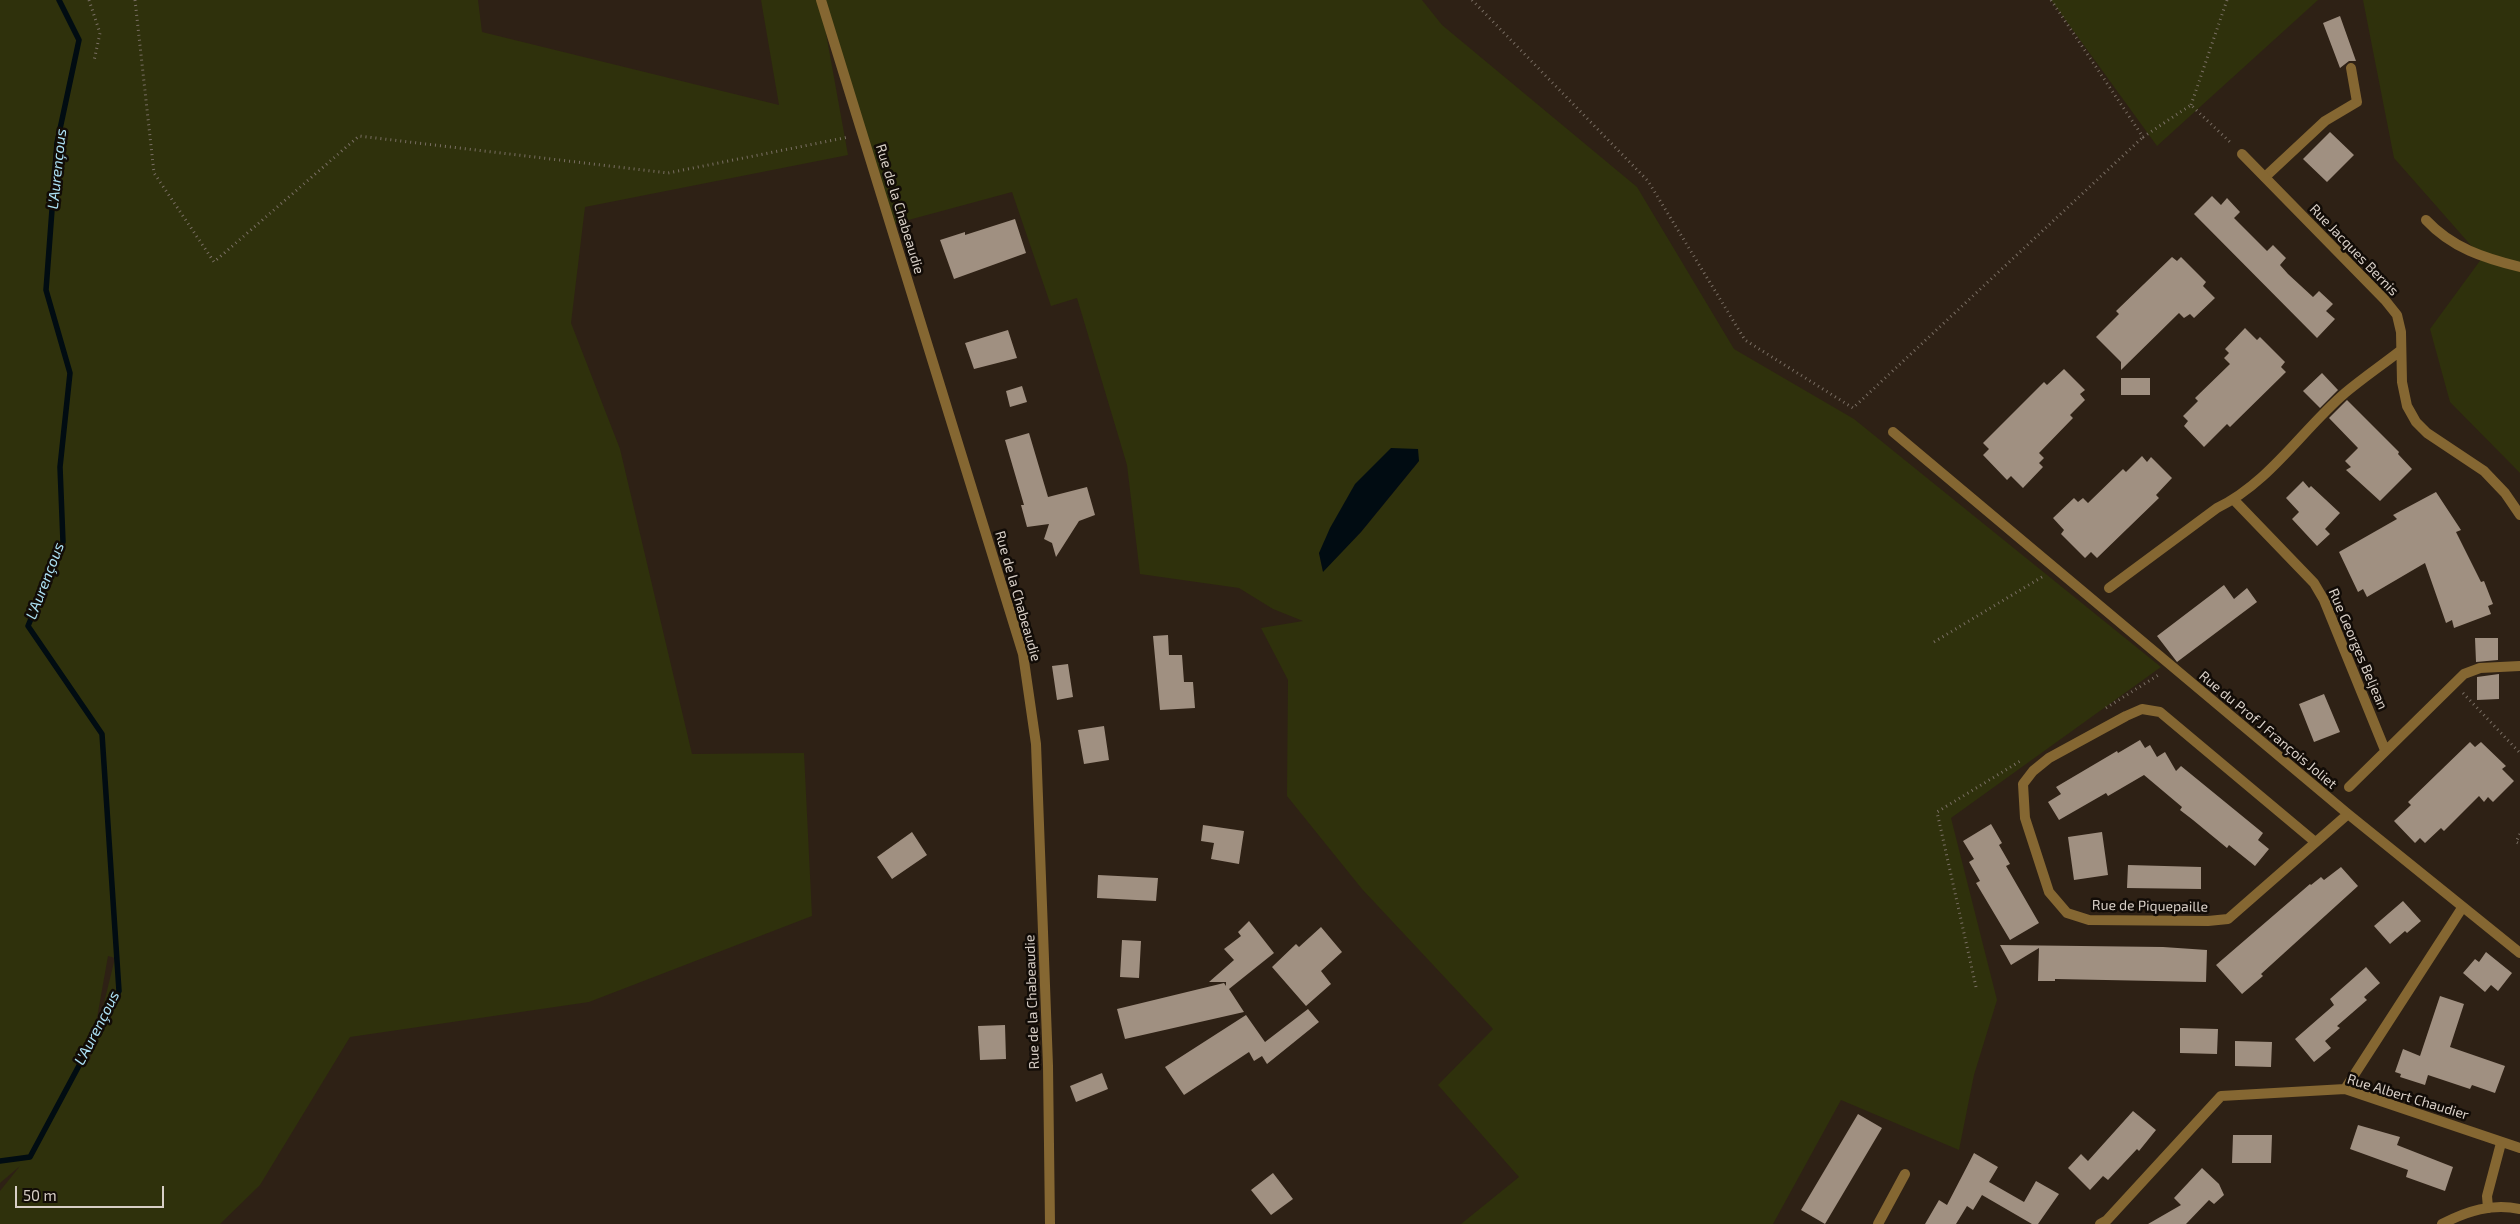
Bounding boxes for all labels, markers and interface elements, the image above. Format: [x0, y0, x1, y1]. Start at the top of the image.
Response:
water label: L'Aurençous [44, 128, 70, 210]
street label: Rue de la Chabeaudie [872, 142, 928, 276]
street label: Rue Jacques Bernis [2306, 201, 2402, 299]
street label: Rue de la Chabeaudie [991, 529, 1045, 663]
water label: L'Aurençous [22, 540, 68, 622]
street label: Rue Georges Beljean [2325, 586, 2391, 712]
street label: Rue du Prof J François Joliet [2196, 667, 2340, 793]
street label: Rue de Piquepaille [2092, 897, 2208, 915]
street label: Rue de la Chabeaudie [1021, 934, 1043, 1070]
water label: L'Aurençous [71, 988, 123, 1068]
street label: Rue Albert Chaudier [2345, 1071, 2471, 1123]
scale bar [18, 1176, 166, 1208]
text: 50 m [23, 1186, 57, 1204]

